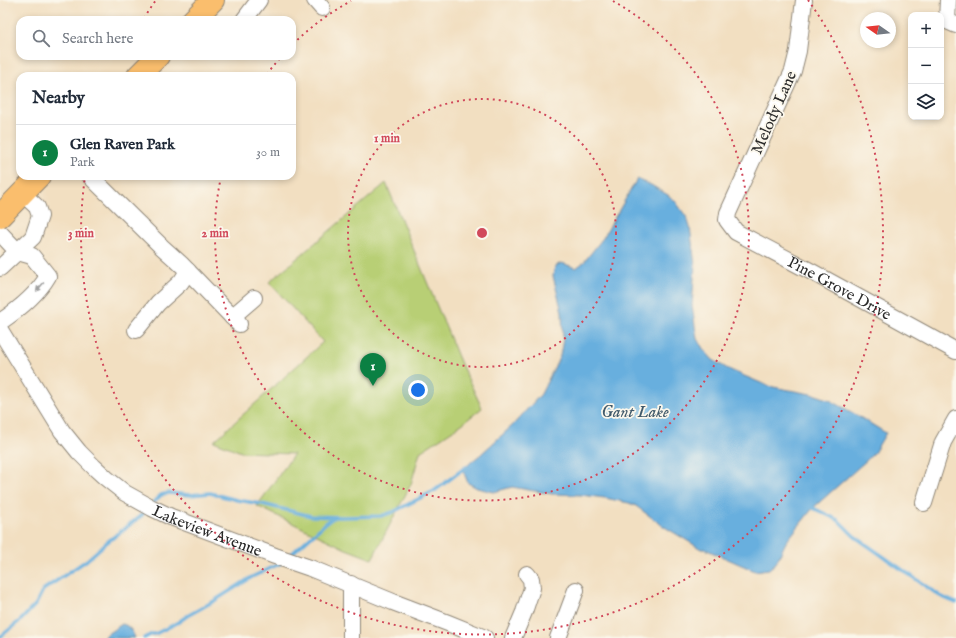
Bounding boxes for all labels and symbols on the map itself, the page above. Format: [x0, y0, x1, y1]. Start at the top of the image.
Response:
north arrow [860, 12, 896, 48]
street label: Melody Lane [748, 68, 802, 158]
text: 1 min [374, 131, 401, 146]
text: 3 min [68, 226, 95, 241]
text: 2 min [201, 226, 229, 241]
centre of rings [475, 226, 489, 240]
street label: Pine Grove Drive [784, 253, 894, 326]
one-way arrow [36, 282, 45, 292]
pin: 1 [360, 353, 386, 386]
your location [408, 380, 428, 400]
water label: Gant Lake [601, 402, 669, 423]
street label: Lakeview Avenue [149, 502, 264, 562]

